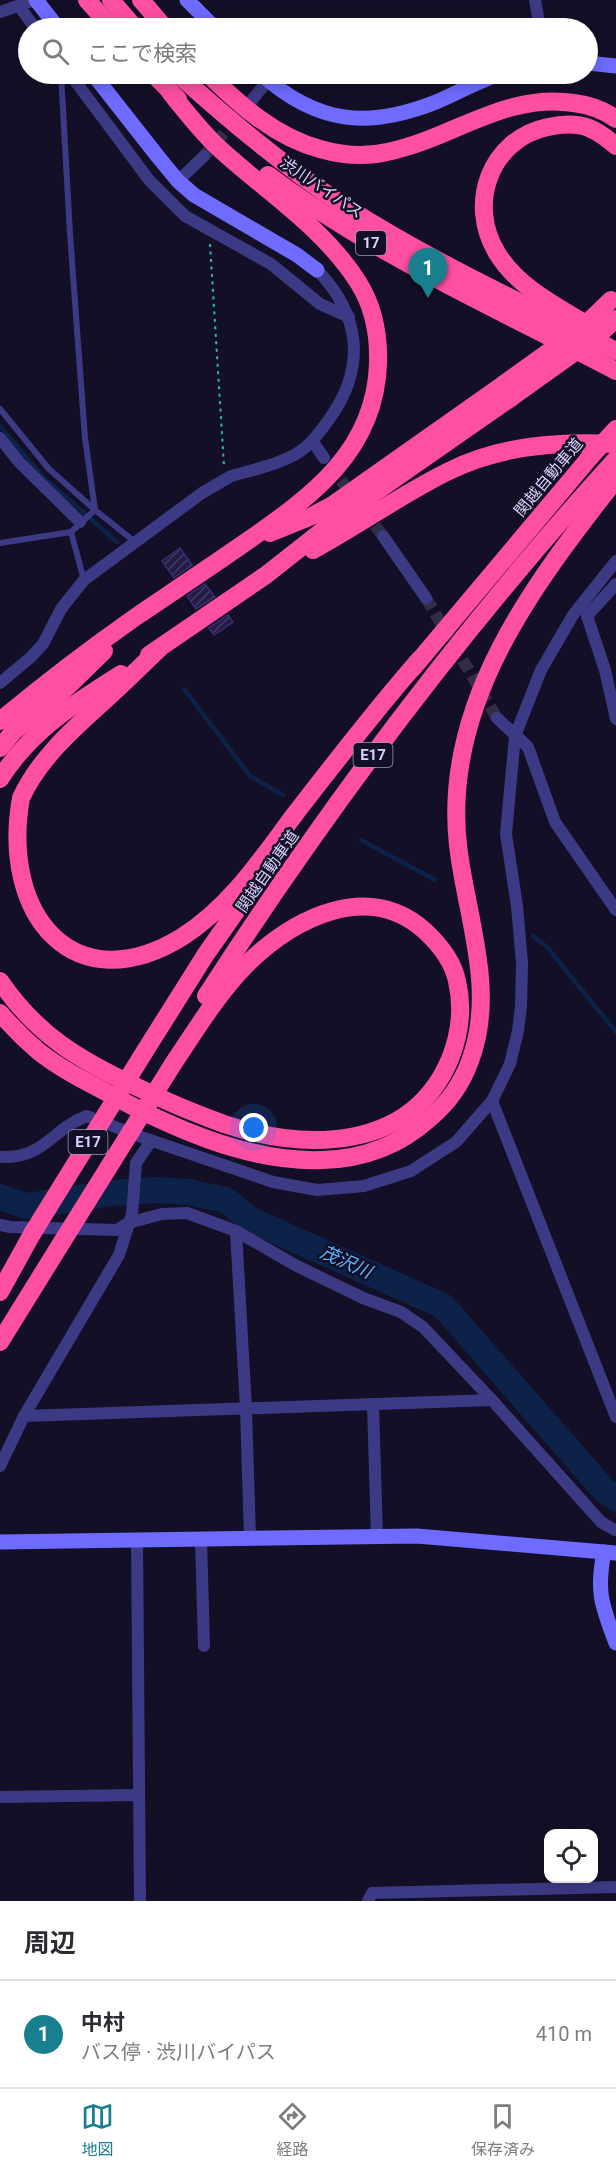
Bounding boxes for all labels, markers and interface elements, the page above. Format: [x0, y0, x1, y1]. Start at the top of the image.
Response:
search box [18, 18, 598, 84]
icon: search [39, 35, 72, 68]
text: ここで検索 [87, 41, 197, 66]
street label: 渋川バイパス [277, 153, 367, 222]
road number: 17 [356, 231, 386, 255]
pin: 1 [408, 248, 448, 298]
street label: 関越自動車道 [510, 434, 587, 520]
road number: E17 [354, 743, 392, 767]
street label: 関越自動車道 [232, 827, 303, 916]
your location [239, 1113, 268, 1142]
road number: E17 [68, 1130, 107, 1154]
water label: 茂沢川 [317, 1241, 377, 1283]
map controls [544, 1829, 598, 1883]
button: locate [544, 1829, 598, 1883]
text: 周辺 [24, 1928, 76, 1958]
text: 中村 [81, 2010, 125, 2035]
text: 1 [38, 2022, 49, 2046]
text: 410 m [536, 2022, 592, 2046]
text: バス停 · 渋川バイパス [81, 2040, 276, 2064]
tab: 地図 [81, 2100, 114, 2160]
tab: 経路 [276, 2100, 309, 2160]
tab: 保存済み [471, 2100, 535, 2160]

